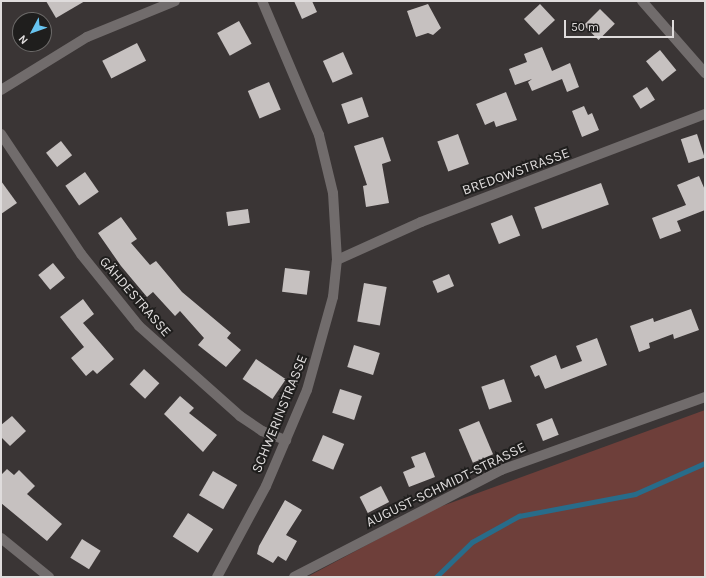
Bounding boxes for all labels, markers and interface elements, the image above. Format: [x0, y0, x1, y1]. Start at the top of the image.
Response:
north arrow [12, 12, 52, 52]
scale bar [566, 12, 676, 38]
text: 50 m [571, 20, 599, 34]
text: N [16, 32, 31, 47]
street label: BREDOWSTRASSE [460, 145, 572, 199]
street label: GÄHDESTRASSE [96, 254, 174, 340]
street label: SCHWERINSTRASSE [249, 353, 311, 475]
street label: AUGUST-SCHMIDT-STRASSE [363, 439, 529, 531]

